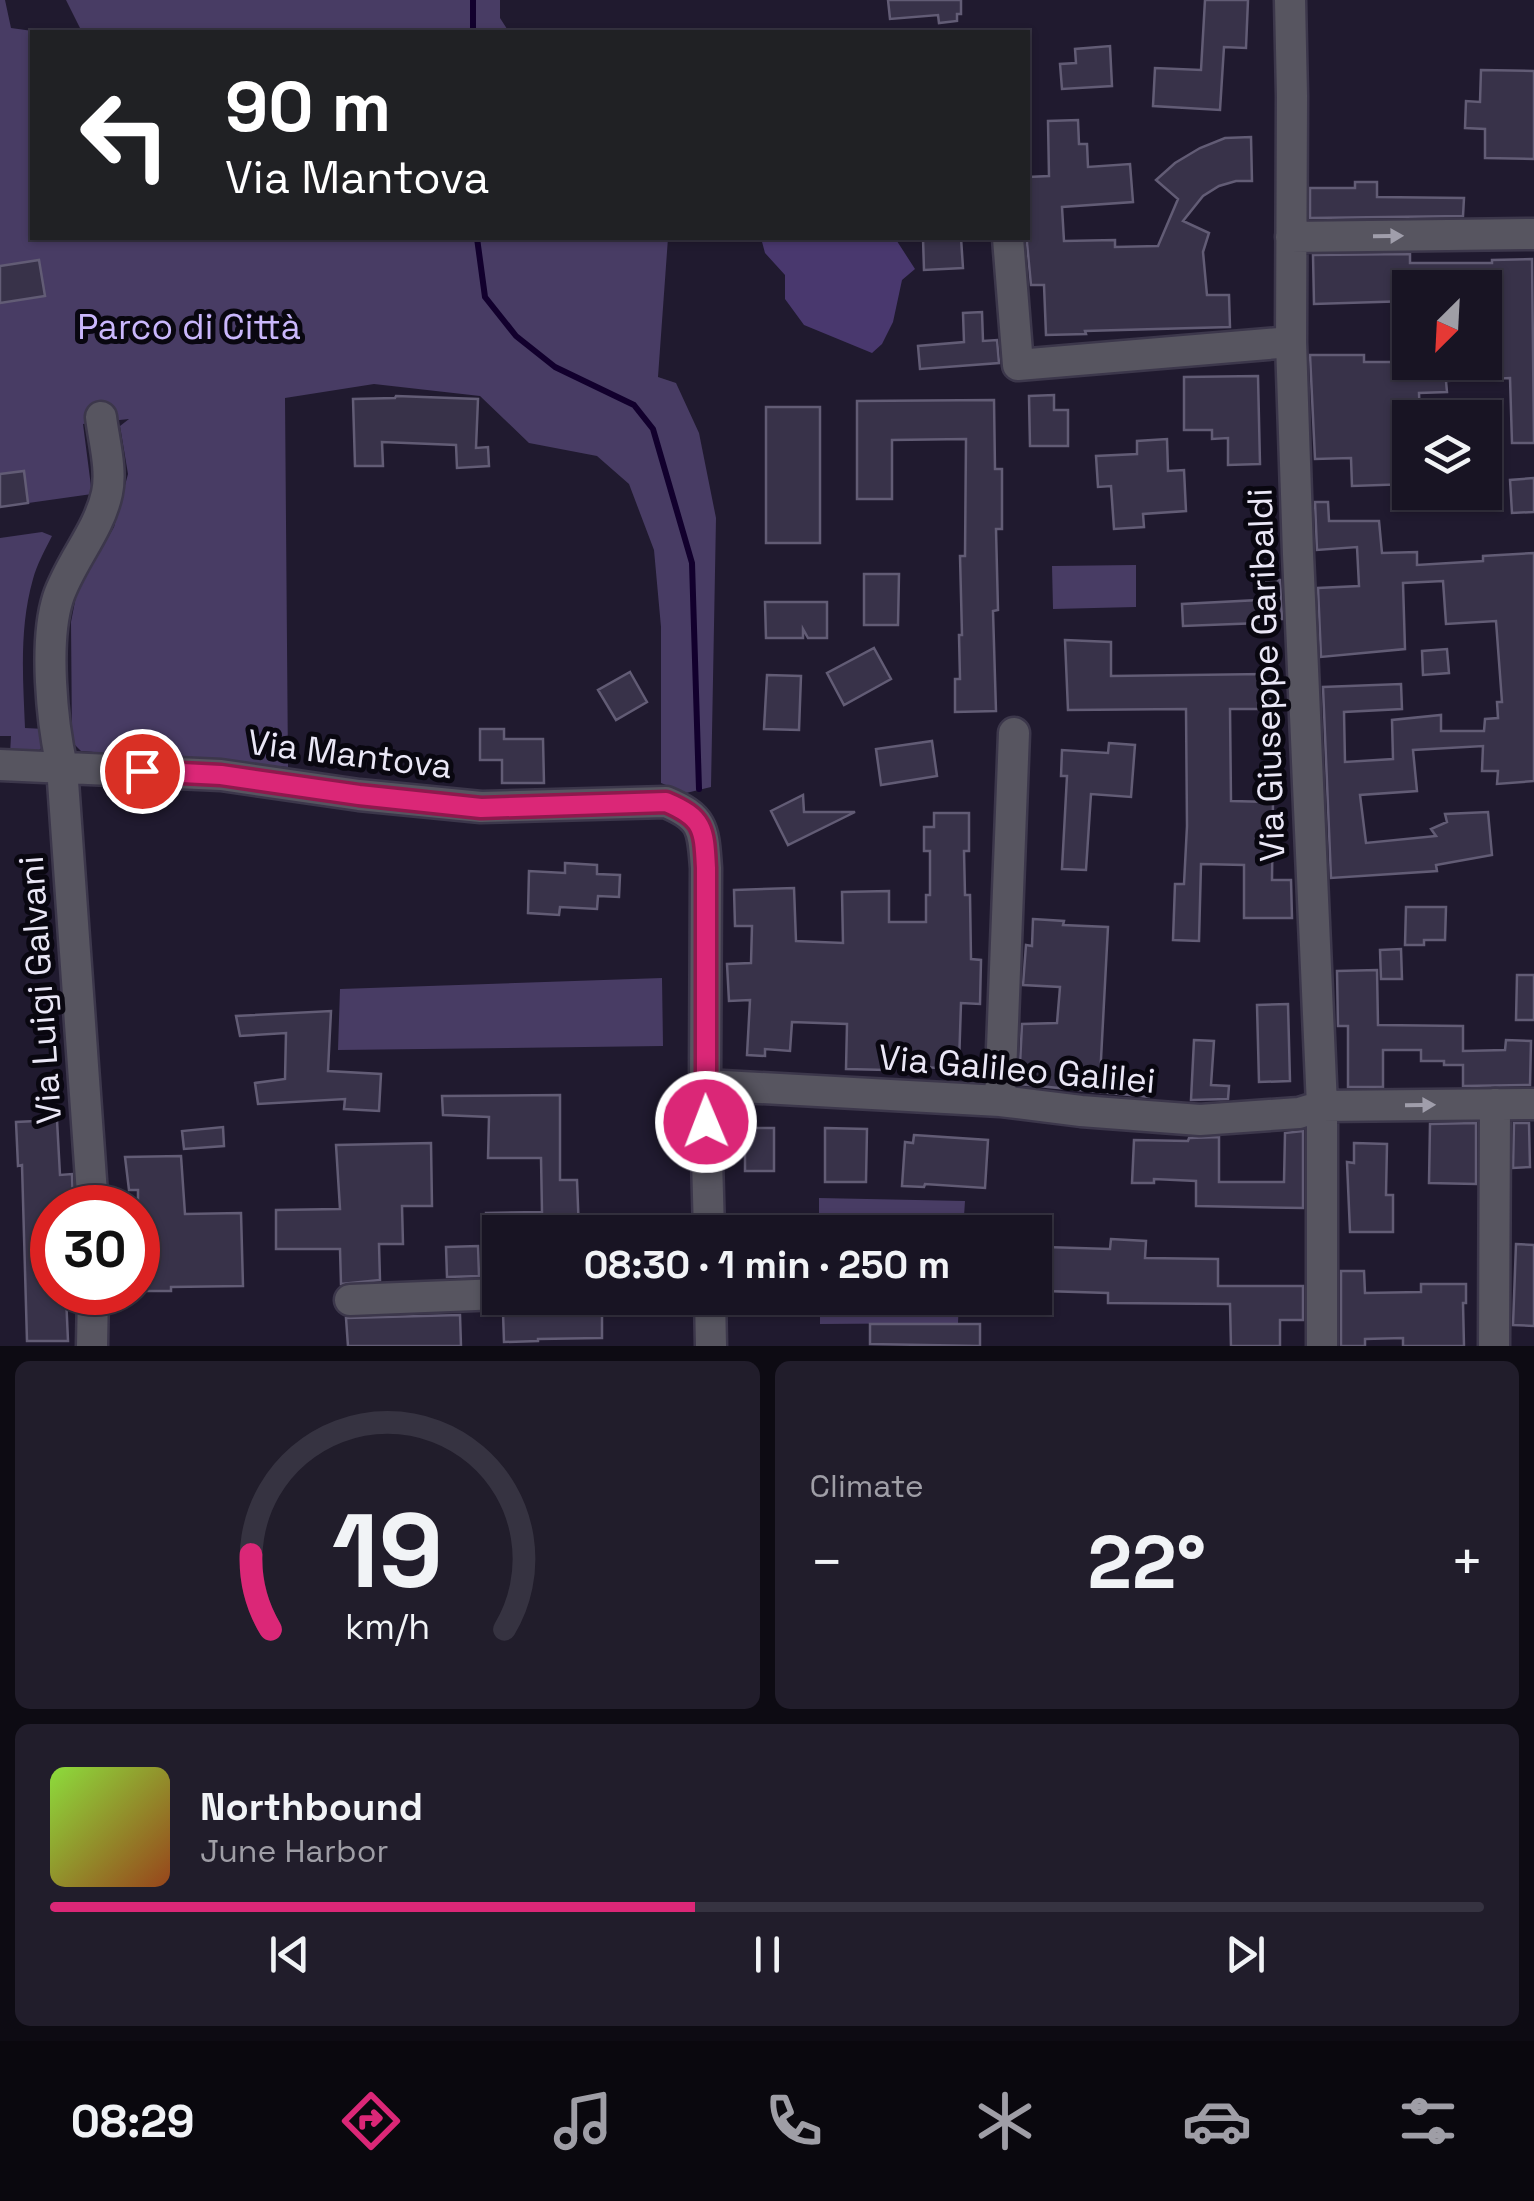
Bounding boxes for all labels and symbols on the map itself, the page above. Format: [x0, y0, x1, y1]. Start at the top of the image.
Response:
one-way arrow [1373, 227, 1405, 243]
north arrow [1392, 270, 1502, 380]
park label: Parco di Città [77, 305, 301, 349]
street label: Via Giuseppe Garibaldi [1237, 487, 1295, 863]
street label: Via Mantova [245, 720, 455, 788]
pin [100, 729, 185, 814]
street label: Via Luigi Galvani [9, 854, 71, 1126]
street label: Via Galileo Galilei [877, 1035, 1157, 1103]
position arrow [654, 1070, 758, 1174]
one-way arrow [1404, 1097, 1436, 1113]
speed limit sign: 30 [30, 1185, 160, 1315]

